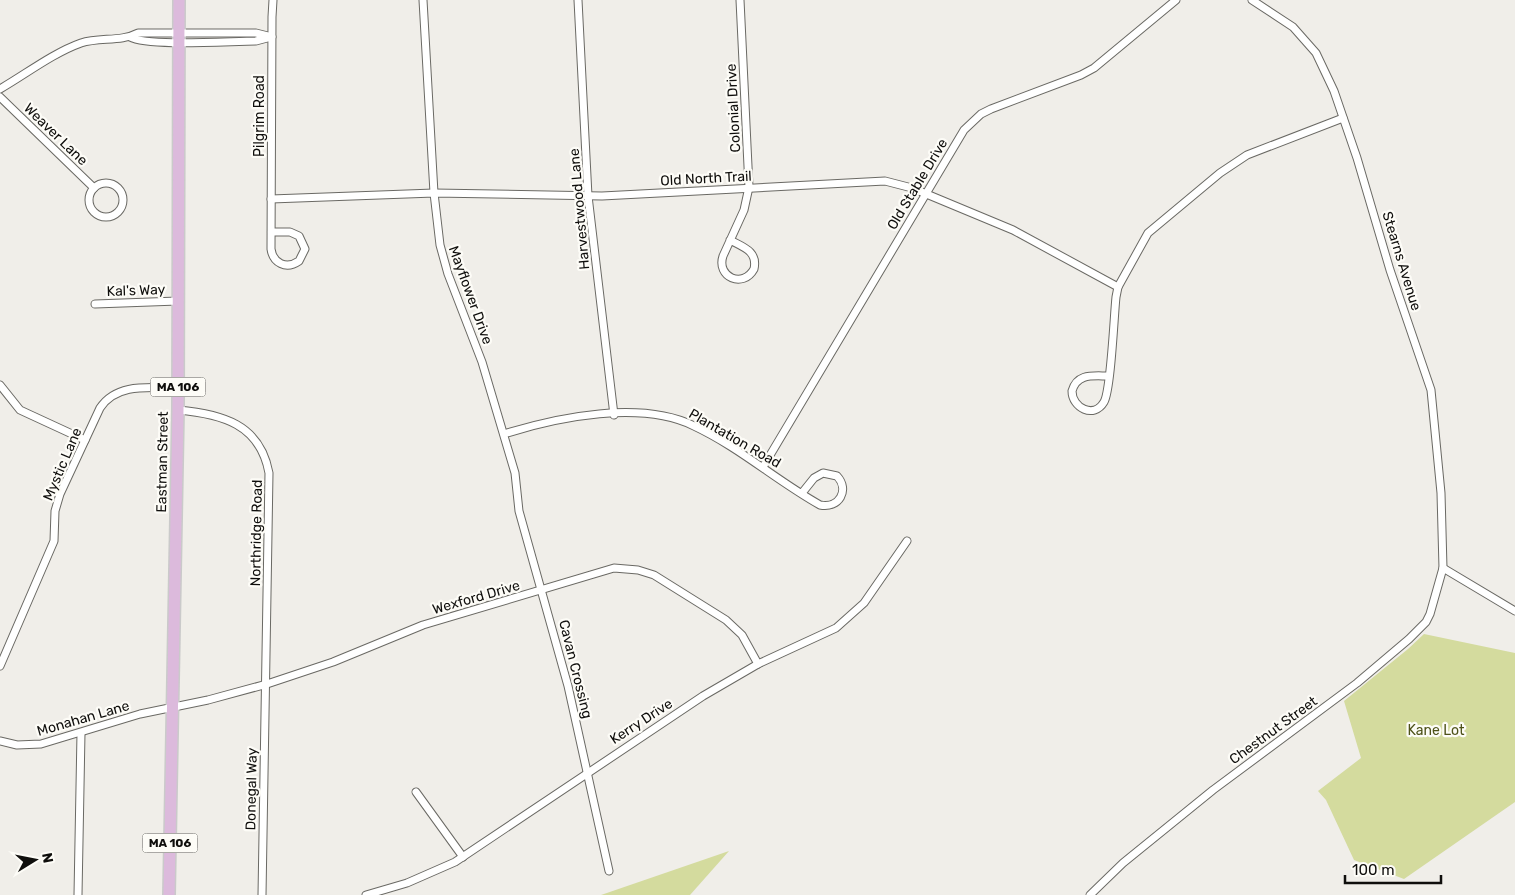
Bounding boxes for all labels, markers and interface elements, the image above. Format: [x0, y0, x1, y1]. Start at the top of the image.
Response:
street label: Colonial Drive [723, 63, 744, 153]
street label: Pilgrim Road [251, 75, 268, 157]
street label: Weaver Lane [20, 100, 91, 169]
street label: Old Stable Drive [884, 135, 951, 233]
street label: Harvestwood Lane [566, 147, 593, 270]
street label: Old North Trail [660, 168, 752, 189]
street label: Stearns Avenue [1378, 210, 1425, 313]
street label: Mayflower Drive [445, 244, 496, 347]
street label: Kal's Way [106, 281, 166, 300]
road number: MA 106 [150, 378, 206, 397]
street label: Plantation Road [686, 405, 784, 472]
street label: Eastman Street [153, 411, 172, 513]
street label: Mystic Lane [39, 425, 86, 503]
street label: Northridge Road [247, 479, 266, 587]
street label: Wexford Drive [431, 577, 522, 618]
street label: Cavan Crossing [555, 618, 596, 720]
street label: Chestnut Street [1226, 692, 1321, 768]
street label: Kerry Drive [607, 695, 676, 748]
street label: Monahan Lane [35, 697, 132, 740]
park label: Kane Lot [1408, 722, 1465, 739]
street label: Donegal Way [242, 747, 261, 831]
road number: MA 106 [142, 834, 198, 852]
north arrow [10, 835, 60, 885]
text: N [38, 851, 57, 864]
scale bar [1345, 852, 1441, 884]
text: 100 m [1352, 861, 1394, 879]

